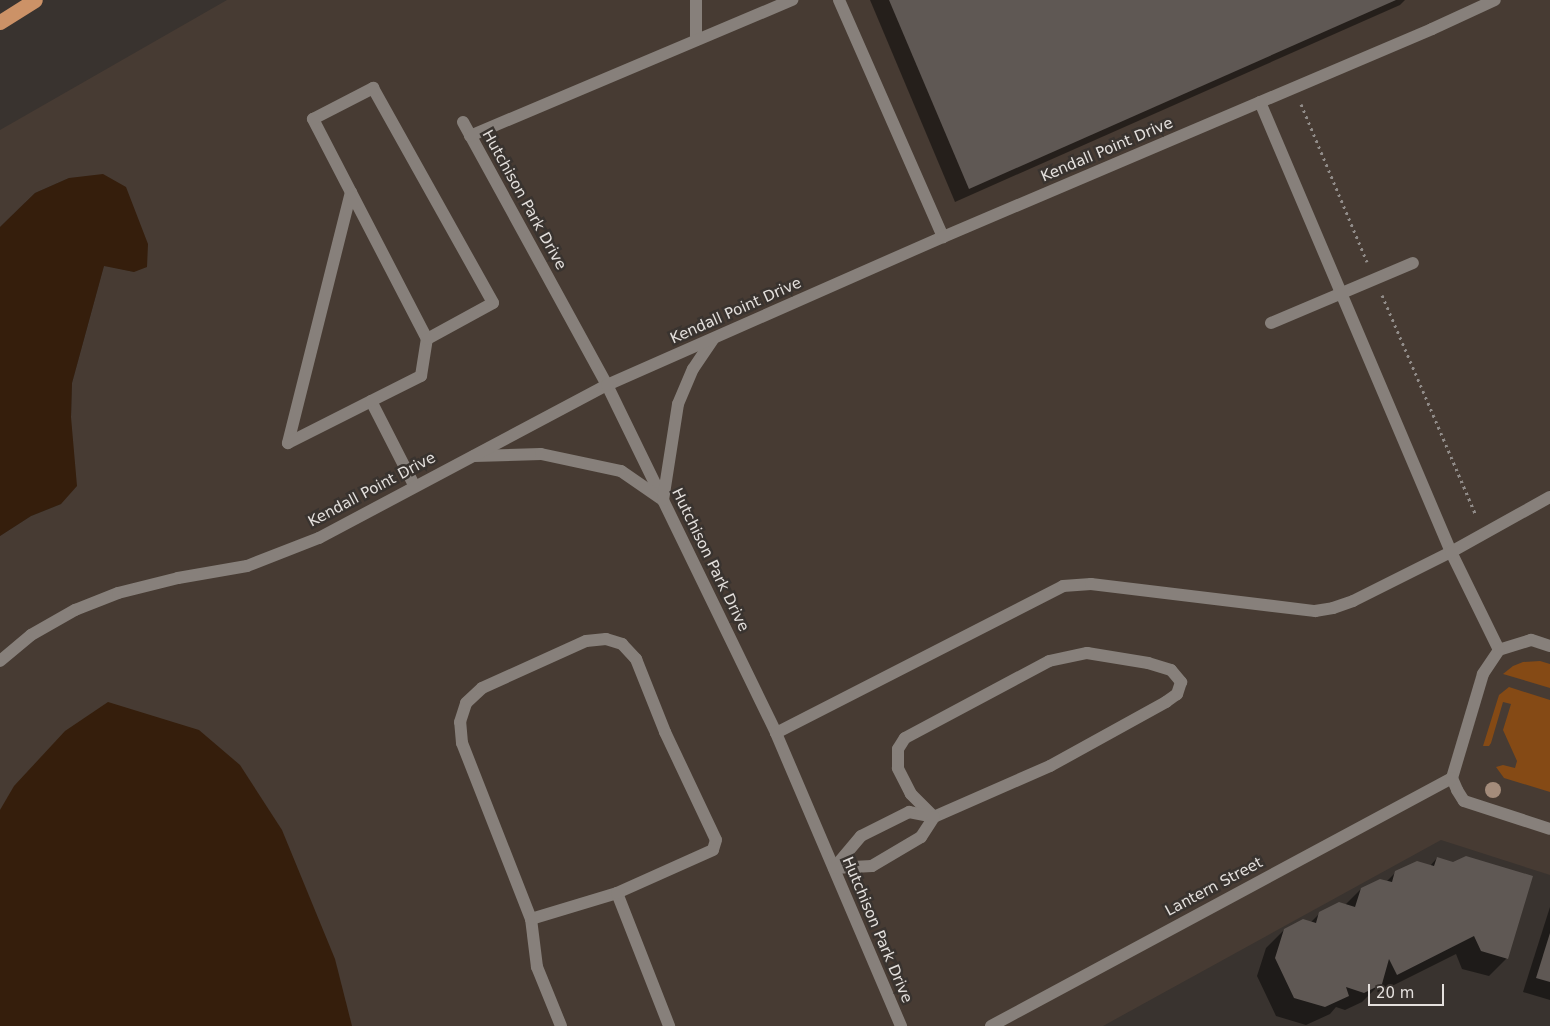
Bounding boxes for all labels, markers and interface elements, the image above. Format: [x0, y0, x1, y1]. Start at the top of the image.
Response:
street label: Kendall Point Drive [1038, 114, 1176, 186]
street label: Hutchison Park Drive [478, 127, 570, 273]
street label: Kendall Point Drive [668, 274, 804, 348]
street label: Kendall Point Drive [305, 449, 439, 531]
street label: Hutchison Park Drive [667, 485, 753, 635]
street label: Hutchison Park Drive [838, 854, 916, 1006]
street label: Lantern Street [1162, 854, 1266, 920]
scale bar [1370, 974, 1446, 1006]
text: 20 m [1376, 984, 1414, 1002]

